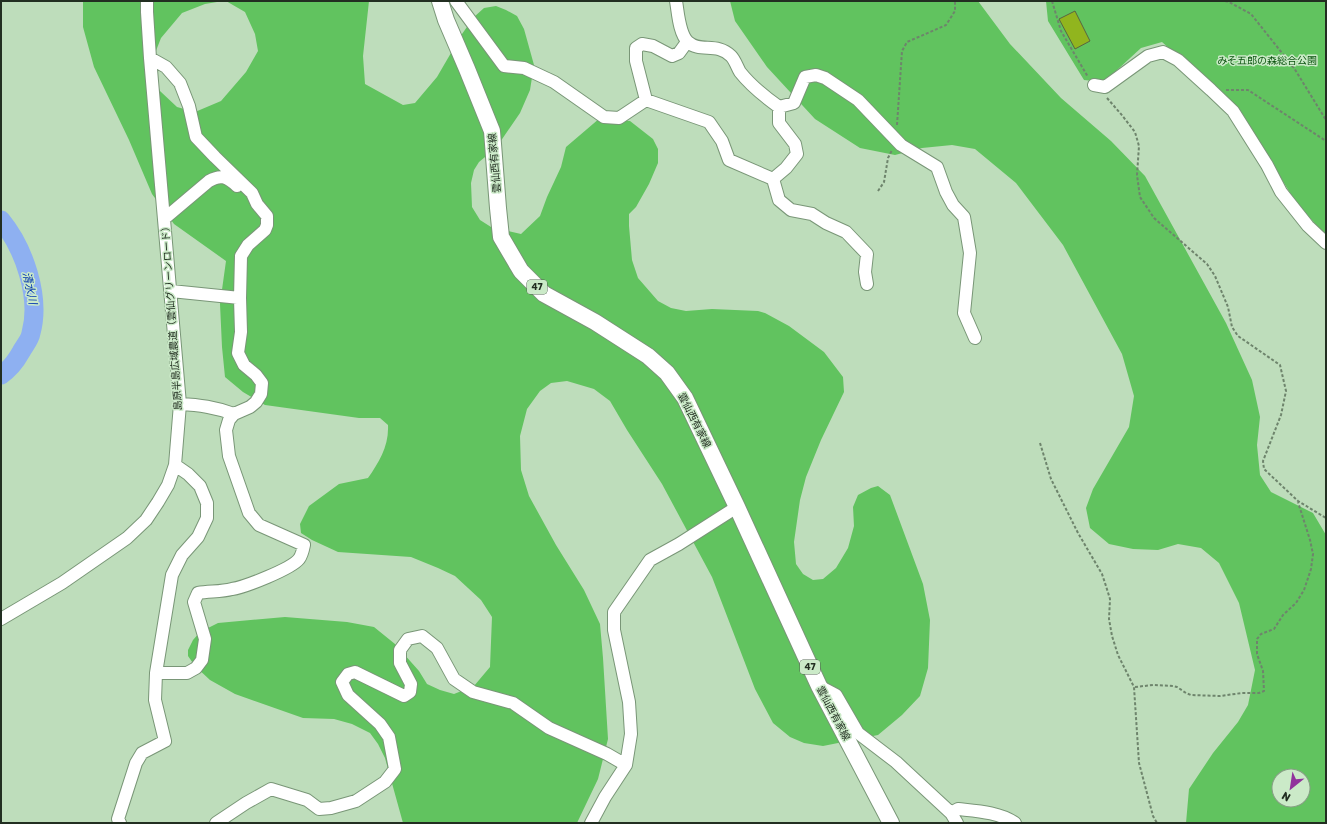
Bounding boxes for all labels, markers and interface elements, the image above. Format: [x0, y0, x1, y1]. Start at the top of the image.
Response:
park label: みそ五郎の森総合公園 [1217, 55, 1317, 67]
street label: 雲仙西有家線 [486, 133, 504, 193]
street label: 島原半島広域農道（雲仙グリーンロード） [159, 221, 185, 411]
water label: 清水川 [20, 271, 40, 307]
road number: 47 [527, 280, 547, 294]
street label: 雲仙西有家線 [675, 391, 713, 450]
road number: 47 [800, 660, 820, 674]
street label: 雲仙西有家線 [814, 684, 852, 743]
north arrow [1271, 768, 1311, 808]
text: N [1280, 789, 1293, 804]

